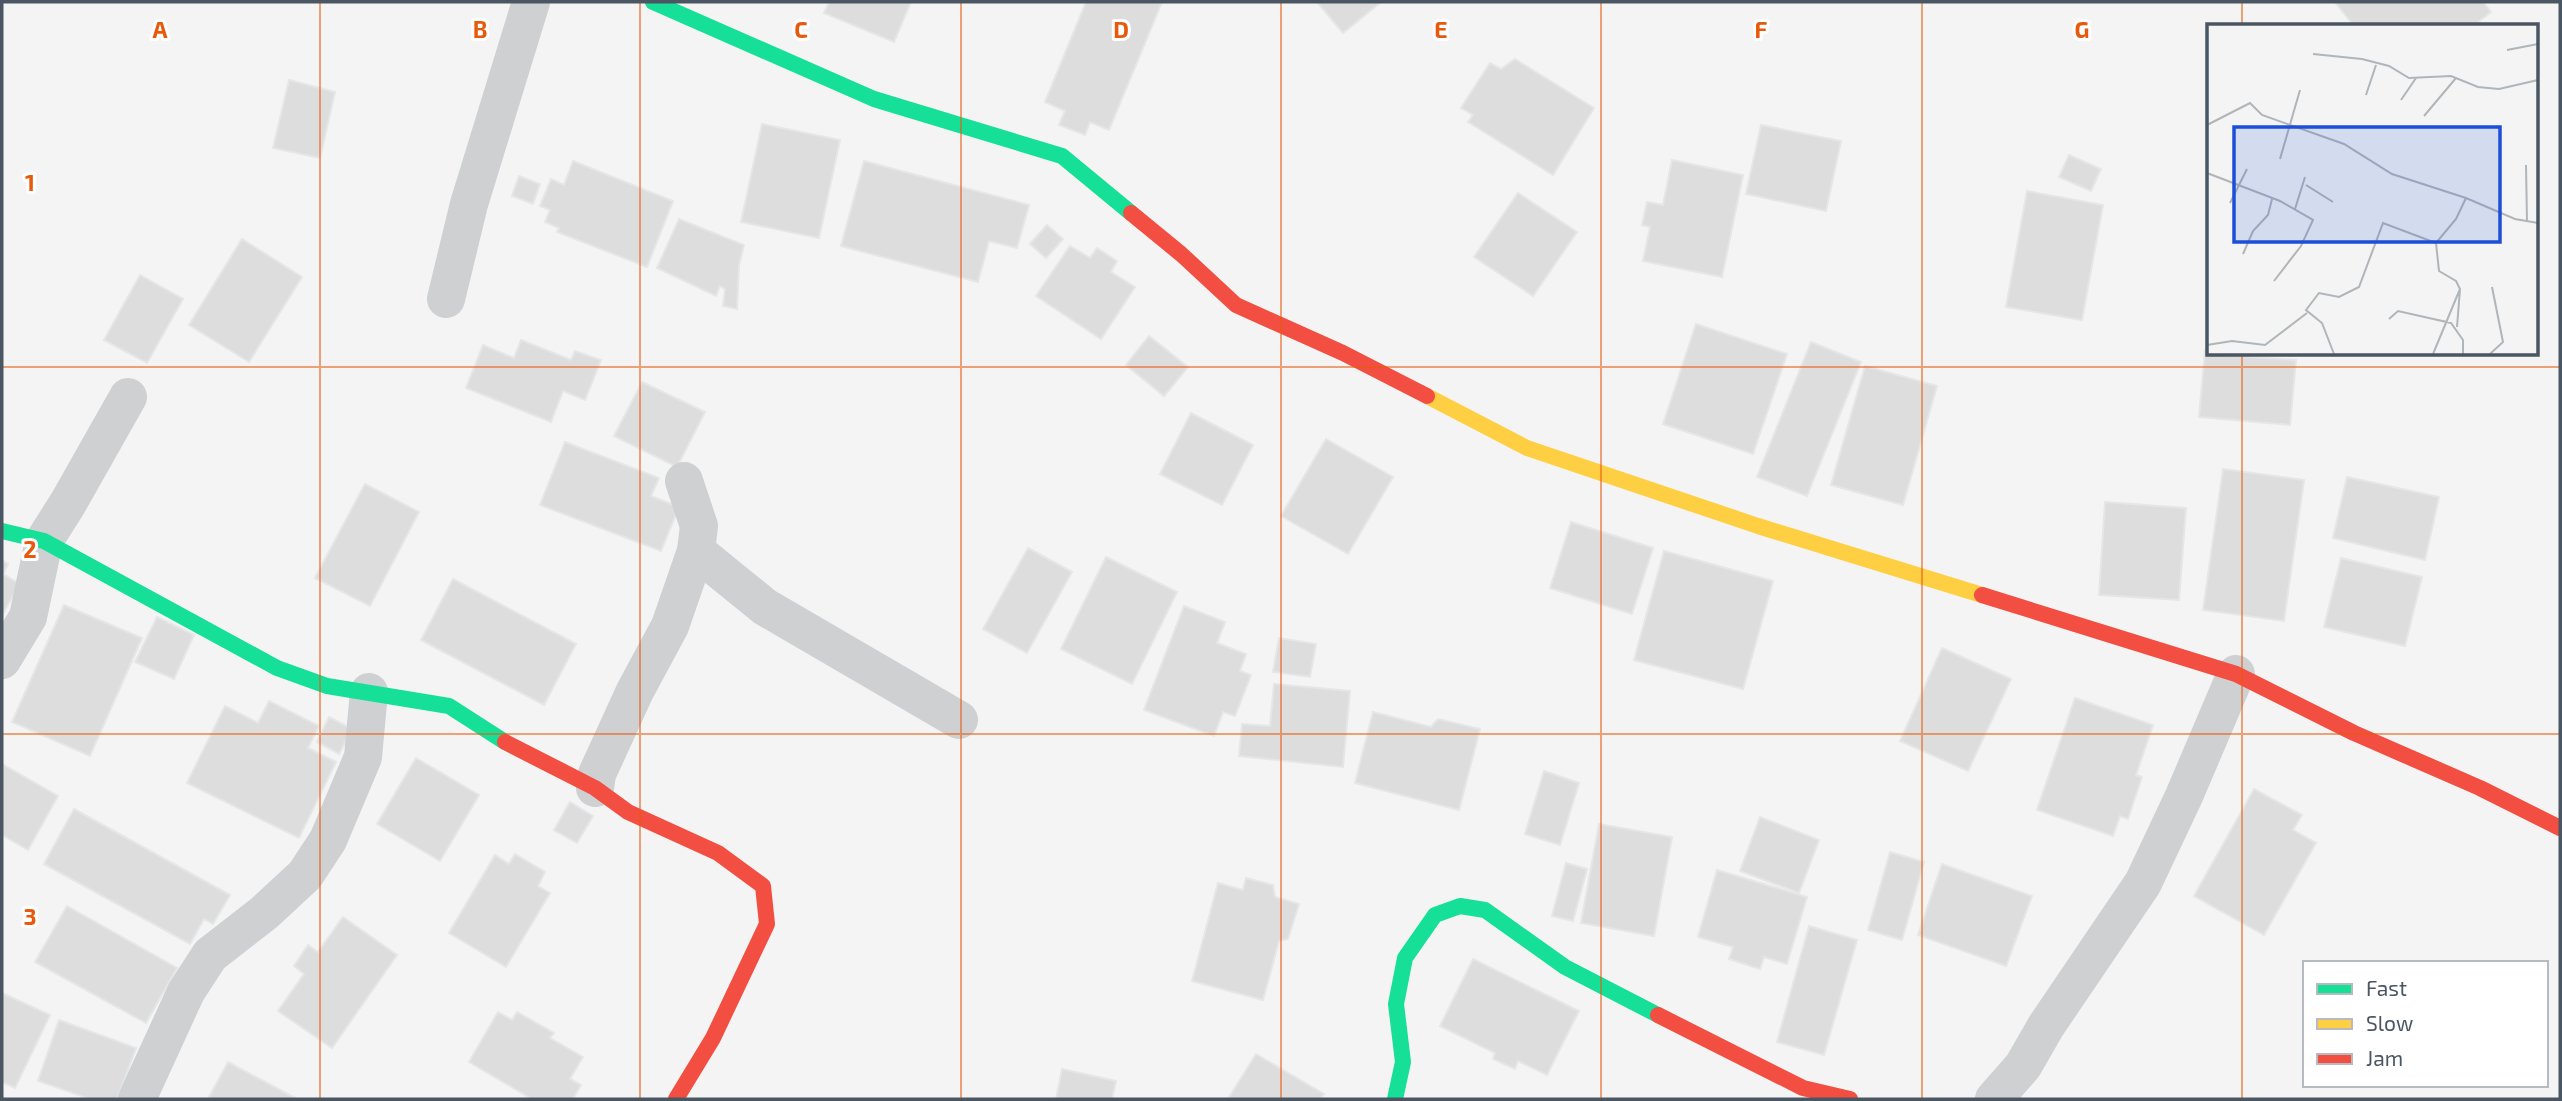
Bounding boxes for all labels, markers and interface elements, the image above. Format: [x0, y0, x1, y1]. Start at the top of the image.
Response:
text: A [152, 15, 168, 43]
text: B [473, 15, 487, 43]
text: C [794, 15, 808, 43]
text: D [1113, 15, 1129, 43]
text: E [1434, 15, 1448, 43]
text: F [1755, 15, 1768, 43]
text: G [2075, 15, 2089, 43]
inset map [2207, 24, 2538, 355]
text: 1 [25, 168, 35, 196]
text: 2 [23, 535, 37, 563]
text: 3 [23, 902, 37, 930]
legend [2303, 961, 2548, 1087]
text: Fast [2366, 975, 2407, 1000]
text: Slow [2366, 1010, 2413, 1035]
text: Jam [2366, 1045, 2403, 1070]

